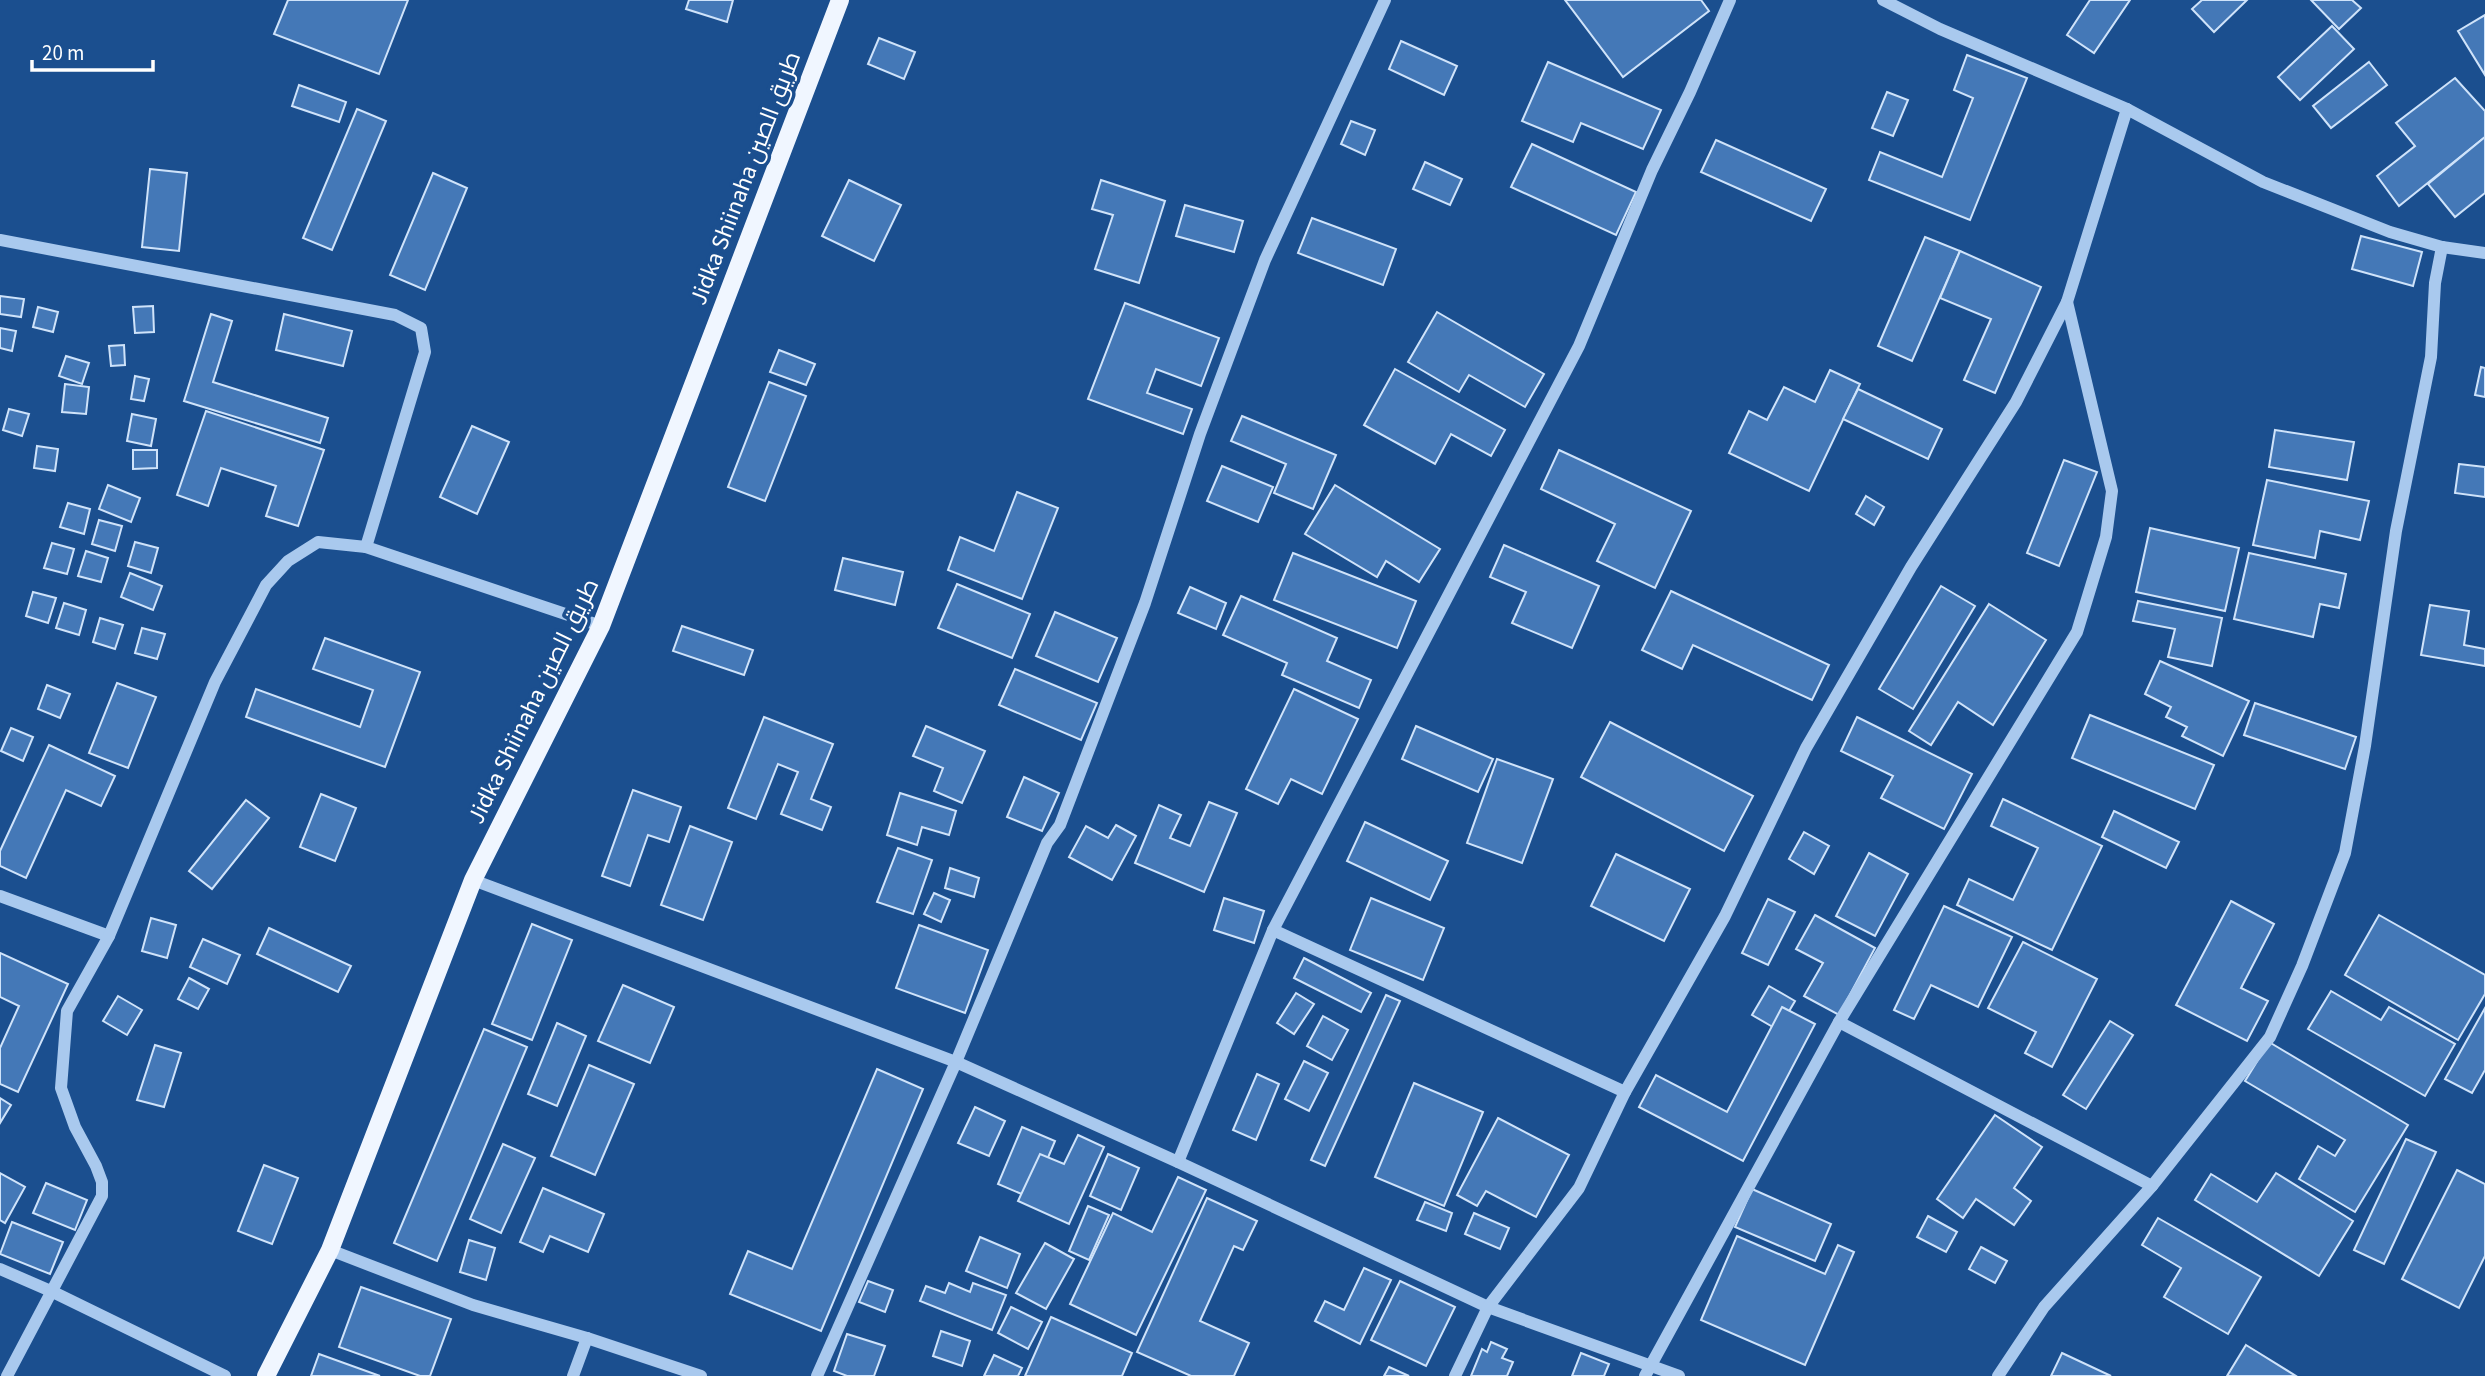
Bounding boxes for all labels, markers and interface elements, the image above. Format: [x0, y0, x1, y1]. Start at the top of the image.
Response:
scale bar [32, 28, 152, 72]
text: 20 m [42, 38, 84, 68]
street label: Jidka Shiinaha طريق الصين [681, 46, 810, 310]
street label: Jidka Shiinaha طريق الصين [459, 573, 608, 830]

